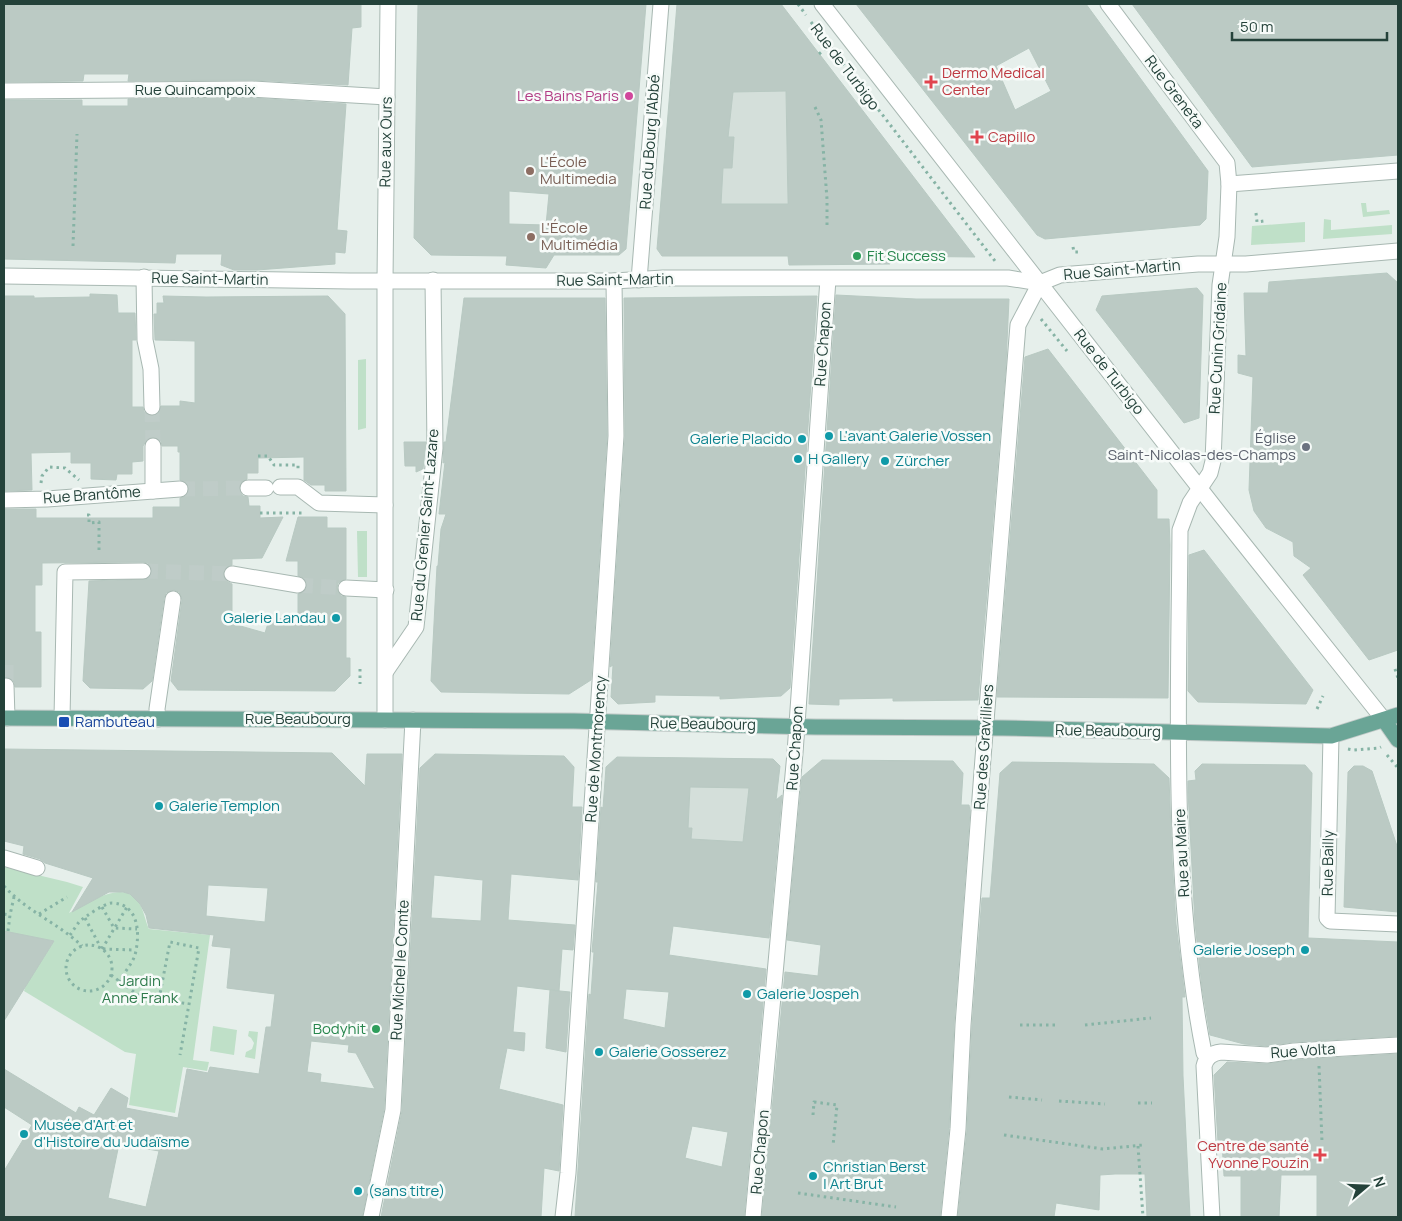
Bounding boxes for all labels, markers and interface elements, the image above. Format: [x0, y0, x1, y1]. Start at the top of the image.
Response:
scale bar [1232, 10, 1387, 42]
text: 50 m [1240, 16, 1274, 37]
street label: Rue de Turbigo [806, 19, 885, 114]
street label: Rue Greneta [1140, 51, 1209, 133]
place label: Dermo Medical Center [942, 62, 1045, 100]
street label: Rue du Bourg l'Abbé [634, 73, 665, 210]
marker: Dermo Medical Center [924, 75, 938, 89]
street label: Rue Quincampoix [135, 79, 255, 100]
place label: Les Bains Paris [517, 85, 619, 106]
marker: Les Bains Paris [623, 90, 635, 102]
street label: Rue aux Ours [374, 96, 397, 188]
place label: Capillo [988, 126, 1035, 147]
marker: Capillo [970, 130, 984, 144]
place label: L'École Multimedia [540, 151, 617, 189]
marker: L'École Multimedia [524, 165, 536, 177]
place label: L'École Multimédia [541, 217, 618, 255]
marker: L'École Multimédia [525, 231, 537, 243]
place label: Fit Success [867, 245, 946, 266]
marker: Fit Success [851, 250, 863, 262]
street label: Rue Saint-Martin [1063, 254, 1181, 285]
street label: Rue Saint-Martin [151, 267, 269, 290]
street label: Rue Saint-Martin [556, 268, 674, 291]
street label: Rue Cunin Gridaine [1204, 281, 1231, 414]
street label: Rue Chapon [809, 301, 836, 387]
street label: Rue de Turbigo [1069, 324, 1150, 419]
place label: L'avant Galerie Vossen [839, 425, 991, 446]
place label: Église Saint-Nicolas-des-Champs [1108, 427, 1296, 465]
street label: Rue du Grenier Saint-Lazare [406, 428, 443, 622]
place label: Galerie Placido [690, 428, 792, 449]
marker: L'avant Galerie Vossen [823, 430, 835, 442]
marker: Galerie Placido [796, 433, 808, 445]
marker: Église Saint-Nicolas-des-Champs [1300, 441, 1312, 453]
place label: H Gallery [808, 448, 869, 469]
place label: Zürcher [895, 450, 950, 471]
marker: H Gallery [792, 453, 804, 465]
marker: Zürcher [879, 455, 891, 467]
street label: Rue Brantôme [43, 481, 142, 508]
place label: Galerie Landau [223, 607, 326, 628]
marker: Galerie Landau [330, 612, 342, 624]
street label: Rue de Montmorency [580, 675, 611, 823]
street label: Rue des Gravilliers [969, 683, 998, 810]
street label: Rue Chapon [781, 705, 808, 791]
street label: Rue Beaubourg [245, 708, 351, 729]
place label: Rambuteau [75, 711, 155, 732]
street label: Rue Beaubourg [650, 712, 756, 735]
marker: Rambuteau [57, 715, 71, 729]
street label: Rue Beaubourg [1055, 719, 1161, 742]
place label: Galerie Templon [169, 795, 280, 816]
marker: Galerie Templon [153, 800, 165, 812]
street label: Rue au Maire [1169, 808, 1194, 898]
street label: Rue Bailly [1316, 830, 1339, 896]
street label: Rue Michel le Comte [385, 899, 414, 1041]
place label: Galerie Joseph [1193, 939, 1295, 960]
marker: Galerie Joseph [1299, 944, 1311, 956]
park label: Jardin Anne Frank [102, 970, 179, 1008]
place label: Galerie Jospeh [757, 983, 859, 1004]
marker: Galerie Jospeh [741, 988, 753, 1000]
place label: Bodyhit [313, 1018, 366, 1039]
marker: Bodyhit [370, 1023, 382, 1035]
street label: Rue Volta [1270, 1038, 1336, 1063]
place label: Galerie Gosserez [609, 1041, 727, 1062]
marker: Galerie Gosserez [593, 1046, 605, 1058]
street label: Rue Chapon [745, 1109, 774, 1195]
place label: Musée d'Art et d'Histoire du Judaïsme [34, 1114, 190, 1152]
marker: Musée d'Art et d'Histoire du Judaïsme [18, 1128, 30, 1140]
place label: Centre de santé Yvonne Pouzin [1197, 1135, 1309, 1173]
marker: Centre de santé Yvonne Pouzin [1313, 1148, 1327, 1162]
place label: Christian Berst | Art Brut [823, 1156, 926, 1194]
north arrow [1342, 1161, 1392, 1211]
marker: Christian Berst | Art Brut [807, 1170, 819, 1182]
text: N [1369, 1174, 1390, 1189]
place label: (sans titre) [368, 1180, 445, 1201]
marker: (sans titre) [352, 1185, 364, 1197]

